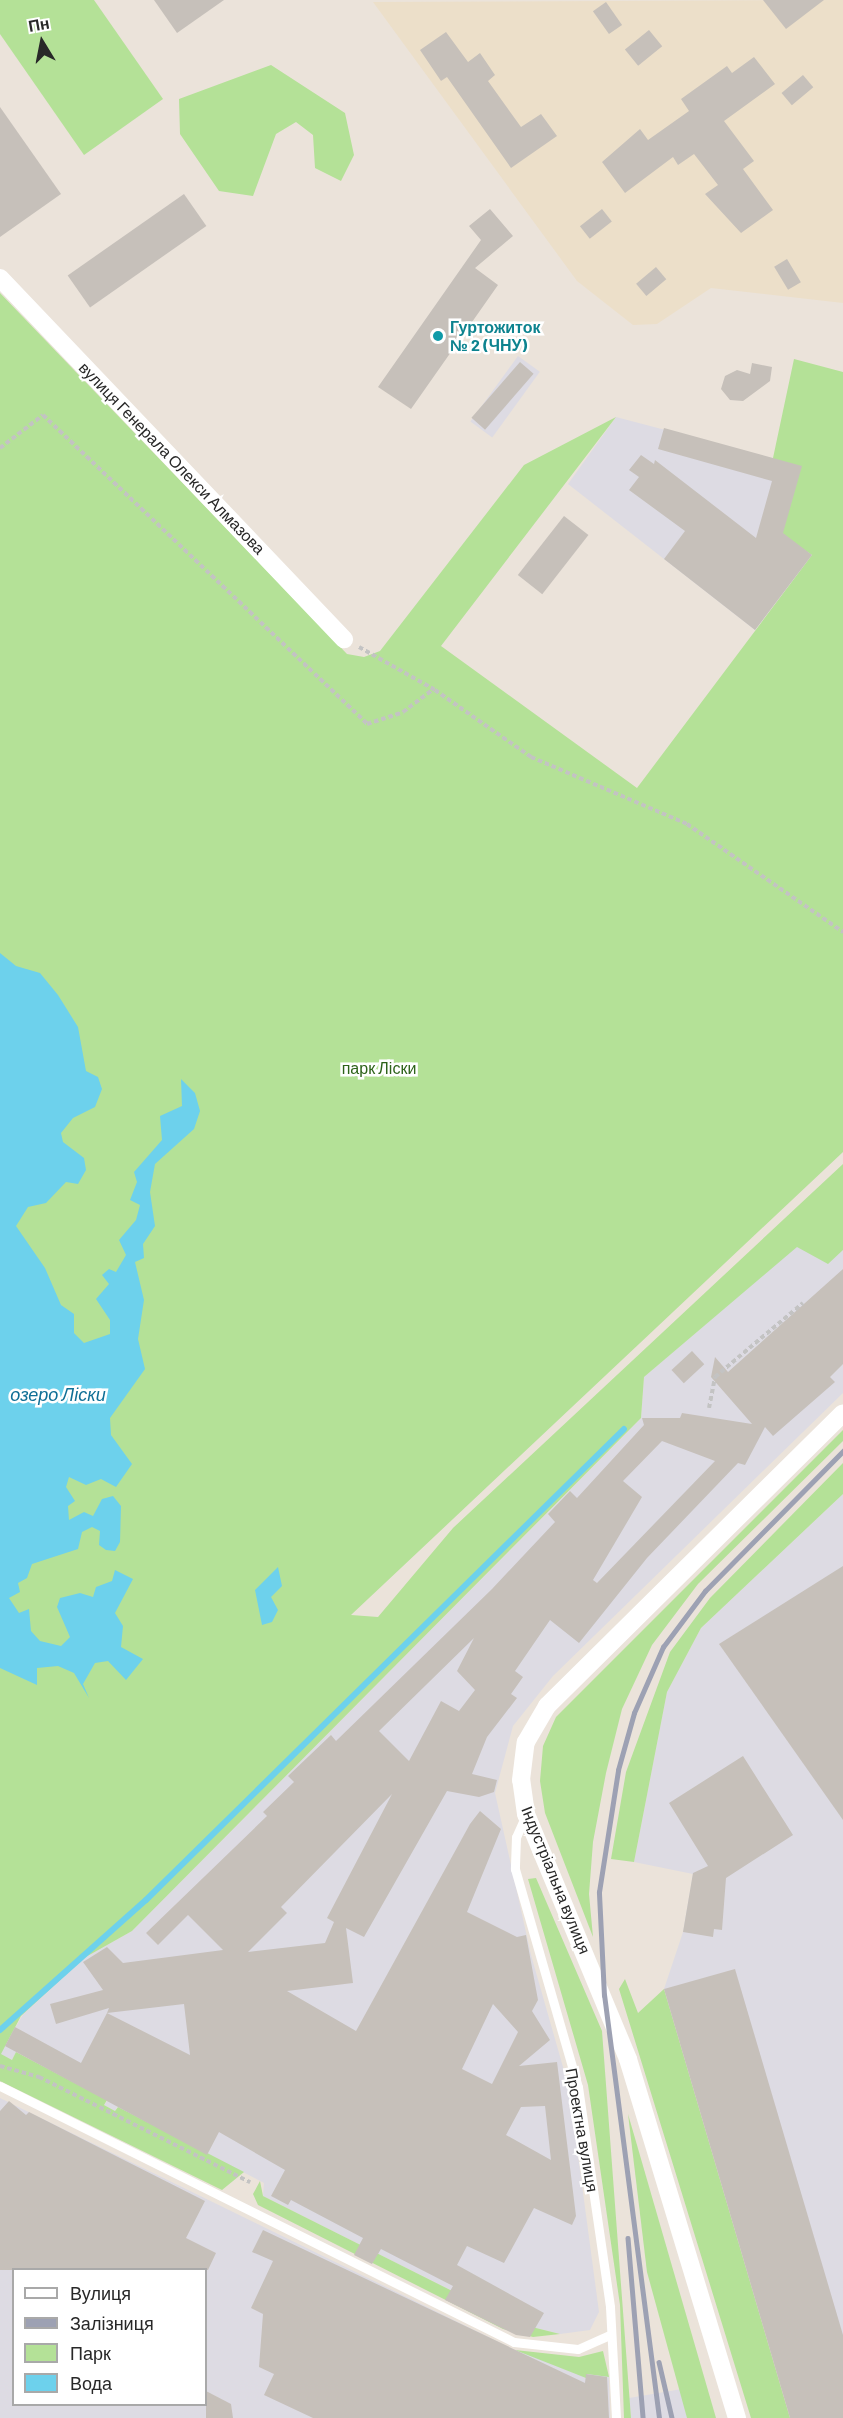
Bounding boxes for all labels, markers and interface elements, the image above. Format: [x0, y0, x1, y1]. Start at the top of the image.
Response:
north arrow [12, 12, 72, 72]
text: Пн [27, 13, 51, 35]
place label: Гуртожиток № 2 (ЧНУ) [450, 317, 540, 355]
marker: Гуртожиток № 2 (ЧНУ) [431, 329, 445, 343]
street label: вулиця Генерала Олекси Алмазова [75, 358, 269, 558]
park label: парк Ліски [342, 1058, 416, 1078]
water label: озеро Ліски [10, 1383, 106, 1405]
street label: Індустріальна вулиця [518, 1803, 594, 1957]
street label: Проектна вулиця [562, 2067, 602, 2193]
legend [12, 2268, 207, 2406]
text: Вулиця [70, 2282, 131, 2304]
text: Залізниця [70, 2312, 154, 2334]
text: Парк [70, 2342, 111, 2364]
text: Вода [70, 2372, 112, 2394]

